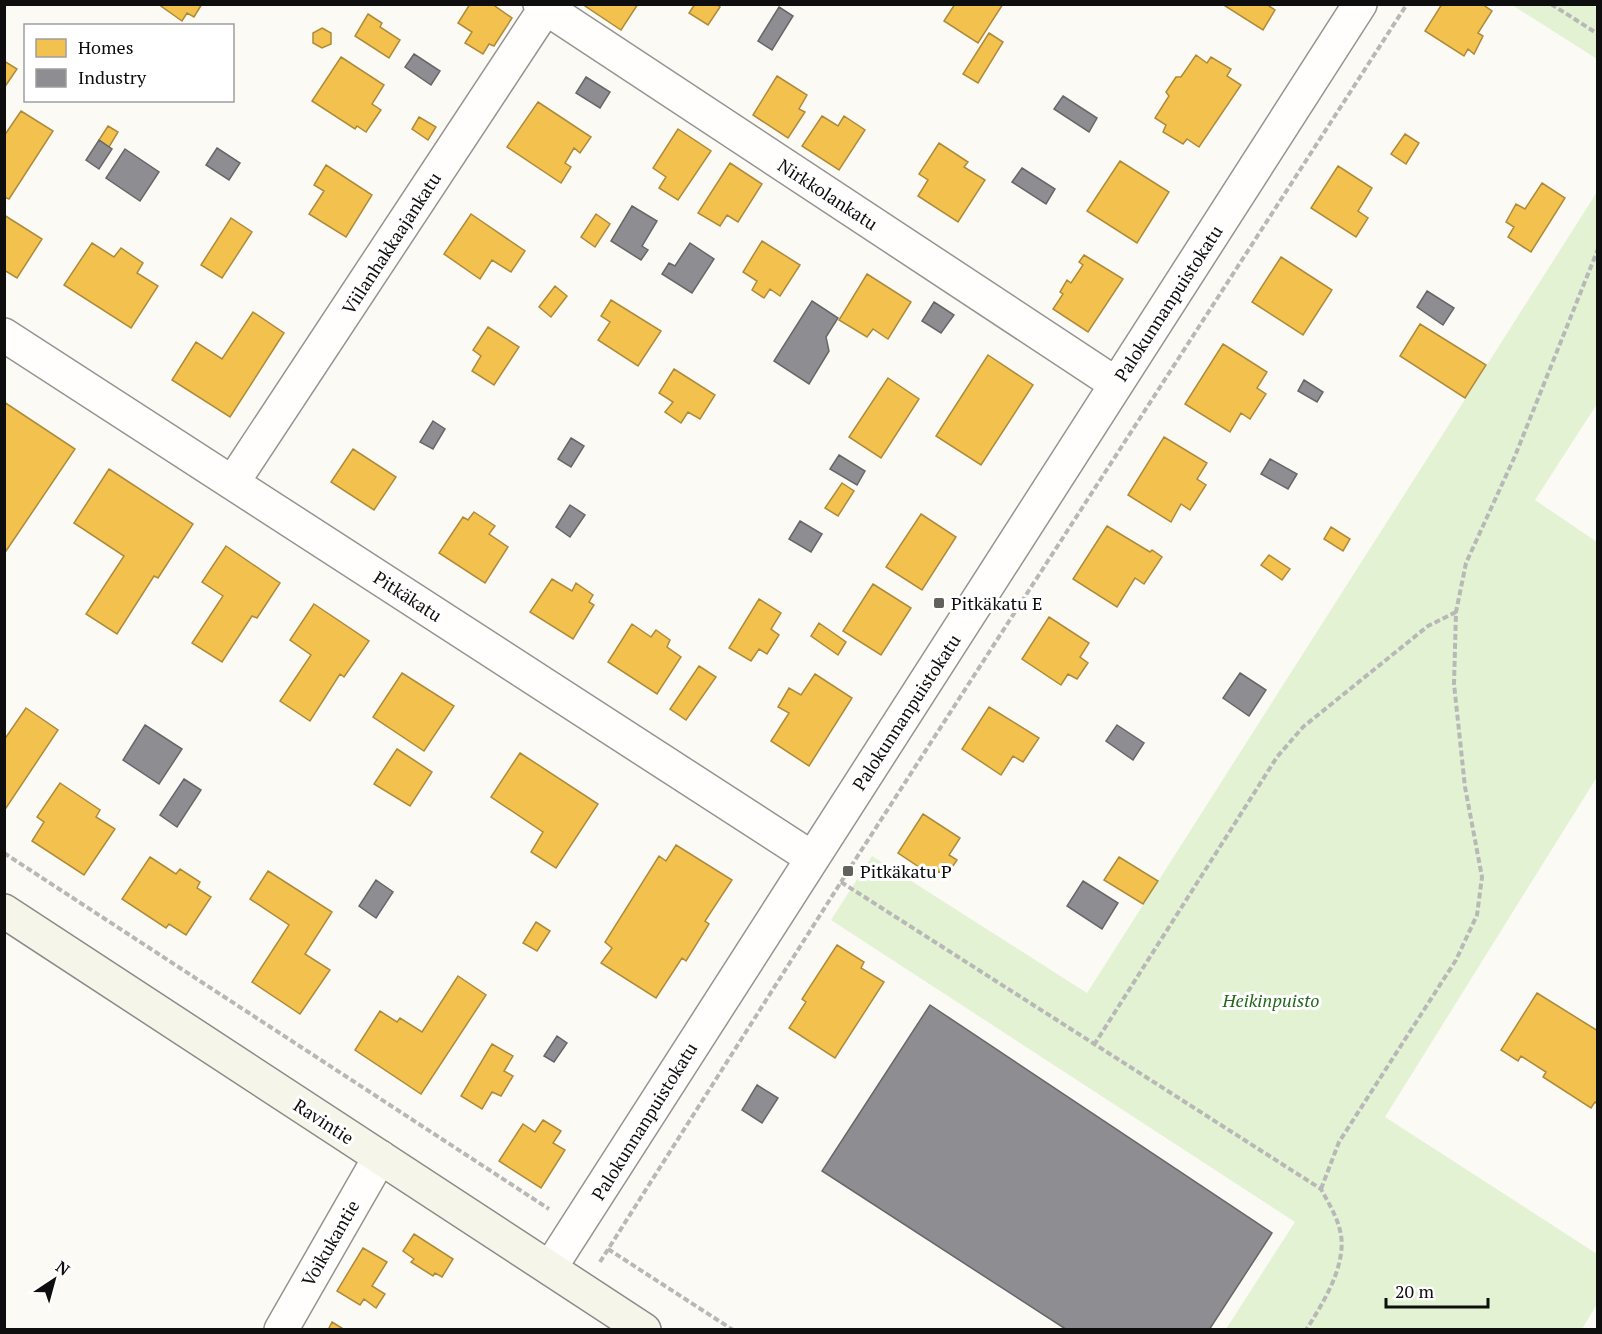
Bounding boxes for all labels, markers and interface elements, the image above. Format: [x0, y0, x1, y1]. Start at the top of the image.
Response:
legend [24, 24, 234, 102]
text: Homes [78, 35, 133, 59]
text: Industry [78, 65, 147, 89]
street label: Nirkkolankatu [773, 153, 883, 235]
street label: Viilanhakkaajankatu [336, 167, 446, 319]
street label: Palokunnanpuistokatu [1108, 220, 1228, 386]
street label: Pitkäkatu [369, 565, 447, 627]
place label: Pitkäkatu E [951, 591, 1042, 615]
marker: Pitkäkatu E [932, 596, 946, 610]
street label: Palokunnanpuistokatu [846, 629, 966, 795]
place label: Pitkäkatu P [860, 859, 952, 883]
marker: Pitkäkatu P [841, 864, 855, 878]
park label: Heikinpuisto [1222, 988, 1319, 1012]
street label: Palokunnanpuistokatu [586, 1038, 702, 1204]
street label: Ravintie [289, 1093, 359, 1149]
street label: Voikukantie [296, 1195, 364, 1291]
north arrow [24, 1250, 84, 1310]
text: N [51, 1255, 74, 1280]
scale bar [1386, 1271, 1488, 1309]
text: 20 m [1395, 1279, 1435, 1303]

